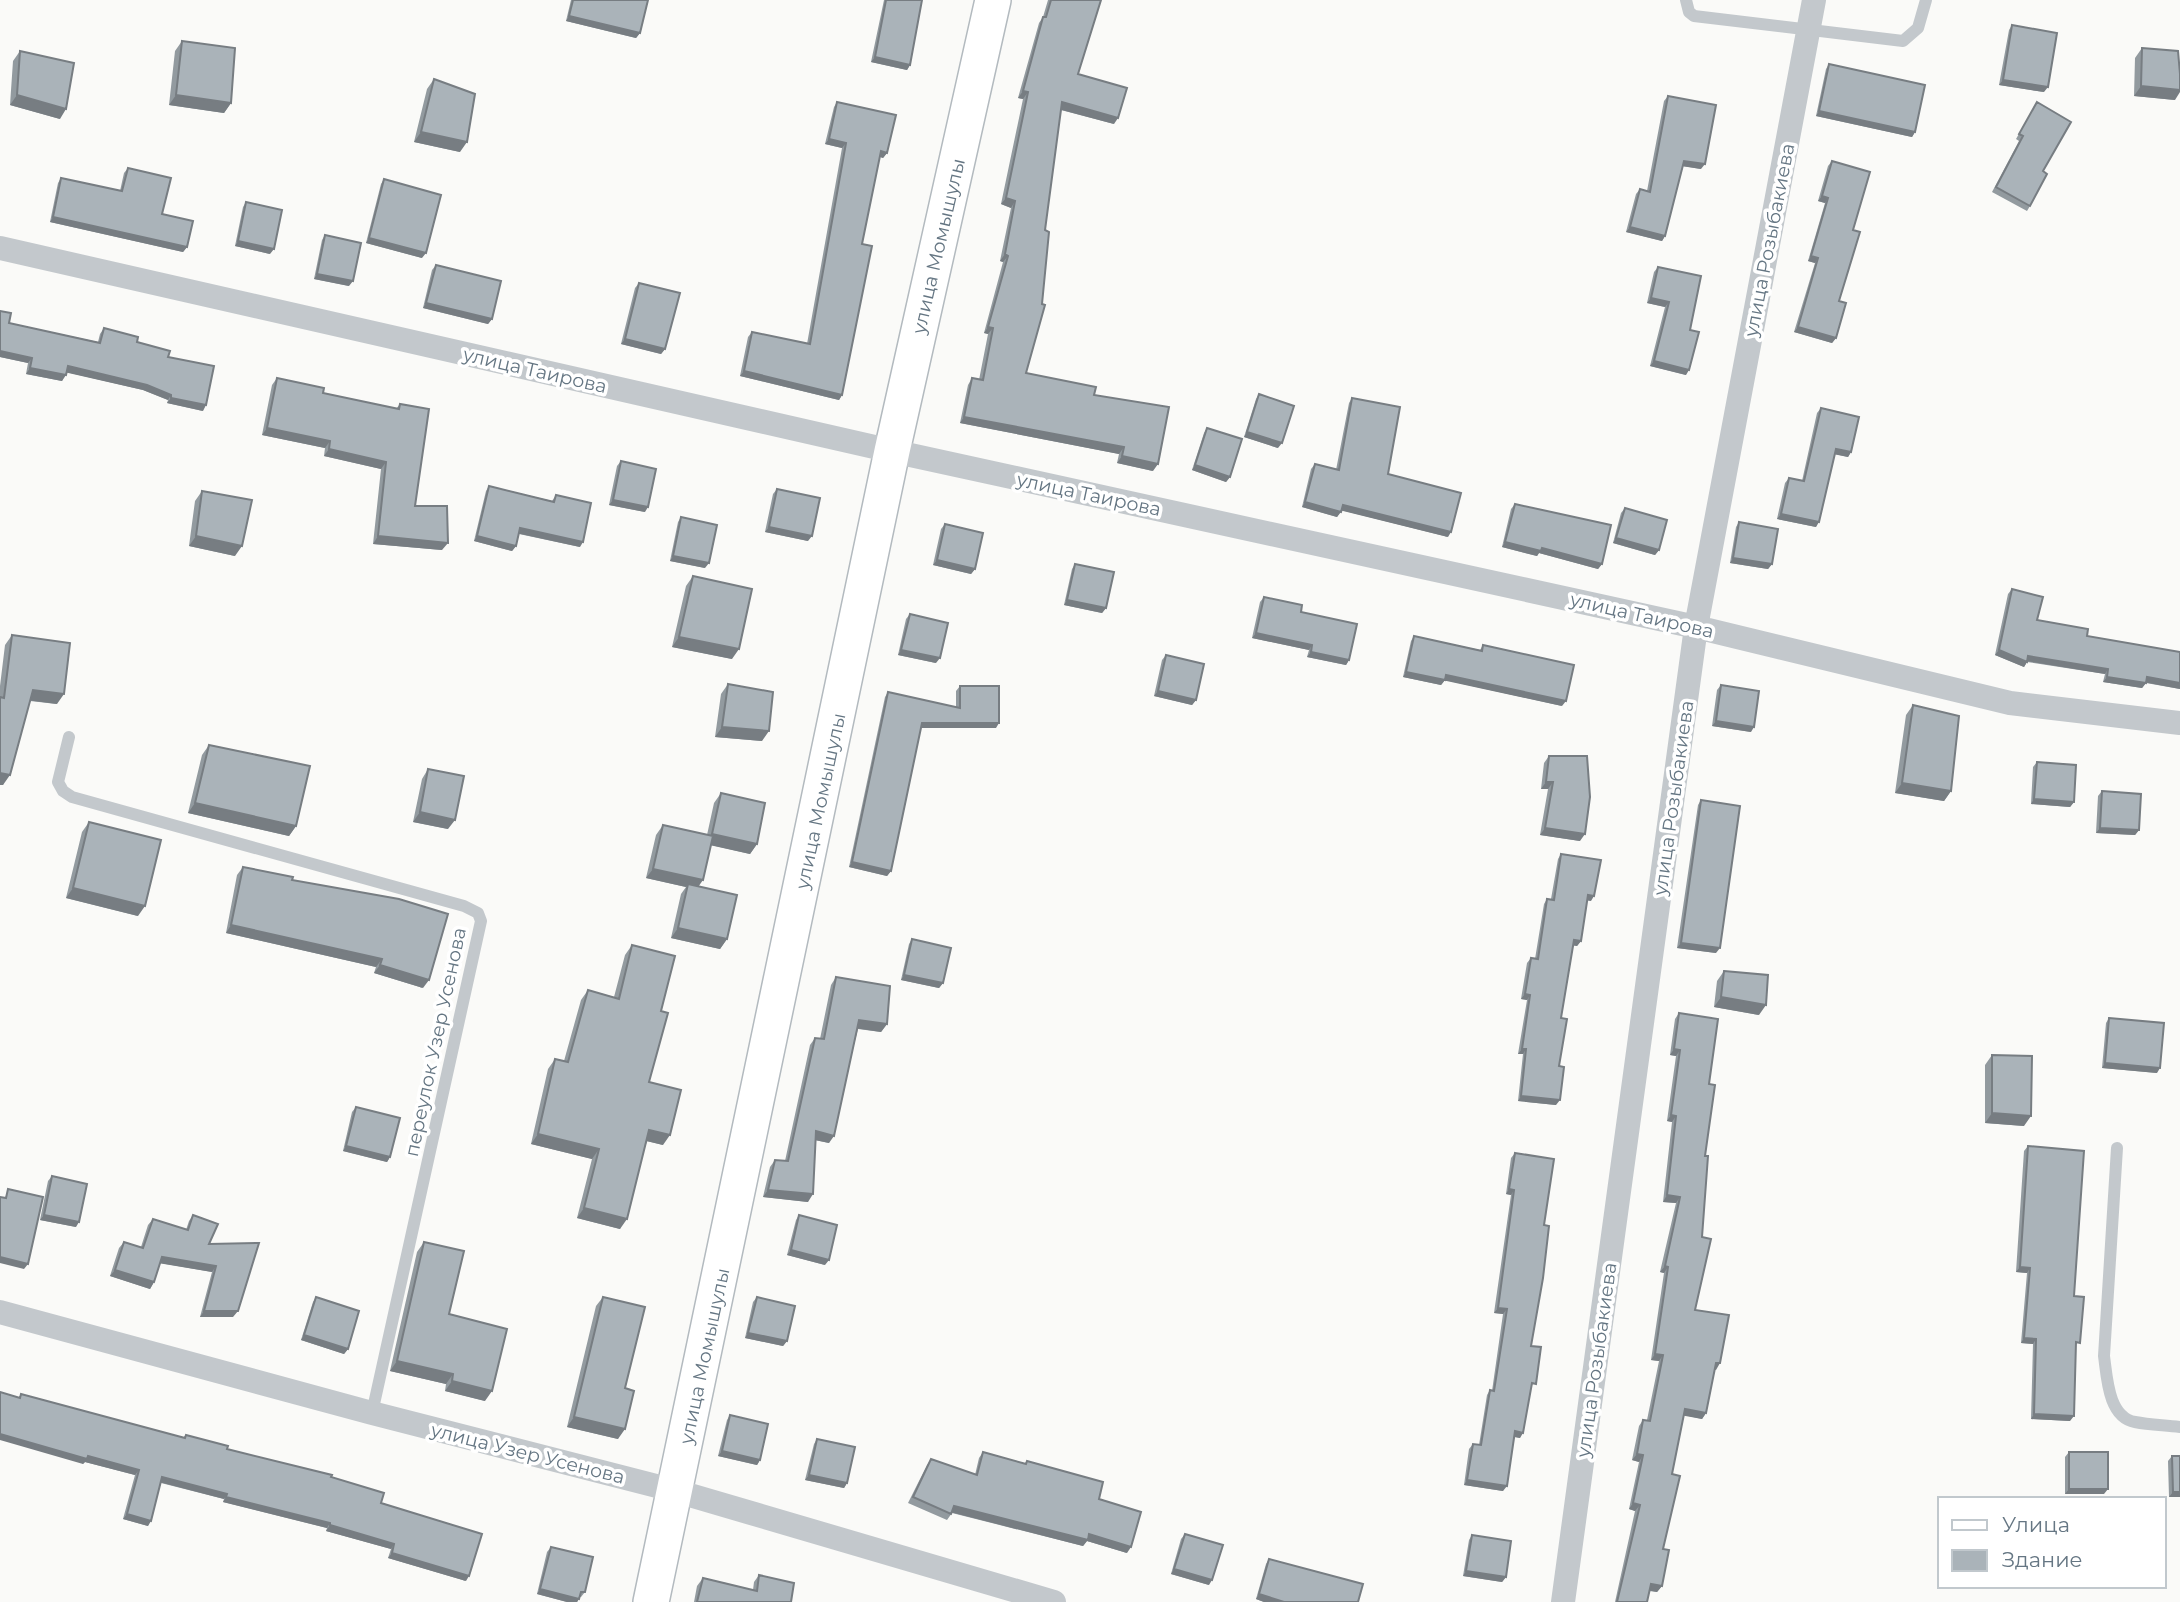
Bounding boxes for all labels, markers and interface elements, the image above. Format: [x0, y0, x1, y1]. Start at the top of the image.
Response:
street label: улица Розыбакиева [1739, 141, 1800, 340]
street label: улица Момышулы [907, 156, 970, 337]
street label: улица Таирова [460, 343, 609, 398]
street label: улица Таирова [1014, 468, 1163, 521]
street label: улица Таирова [1567, 588, 1716, 643]
street label: улица Розыбакиева [1648, 699, 1699, 898]
street label: улица Момышулы [790, 711, 850, 892]
street label: переулок Узер Усенова [400, 925, 471, 1159]
street label: улица Розыбакиева [1571, 1261, 1622, 1460]
street label: улица Момышулы [674, 1266, 734, 1447]
street label: улица Узер Усенова [428, 1418, 627, 1489]
legend [1938, 1497, 2166, 1588]
text: Улица [2002, 1512, 2070, 1537]
text: Здание [2002, 1547, 2083, 1572]

